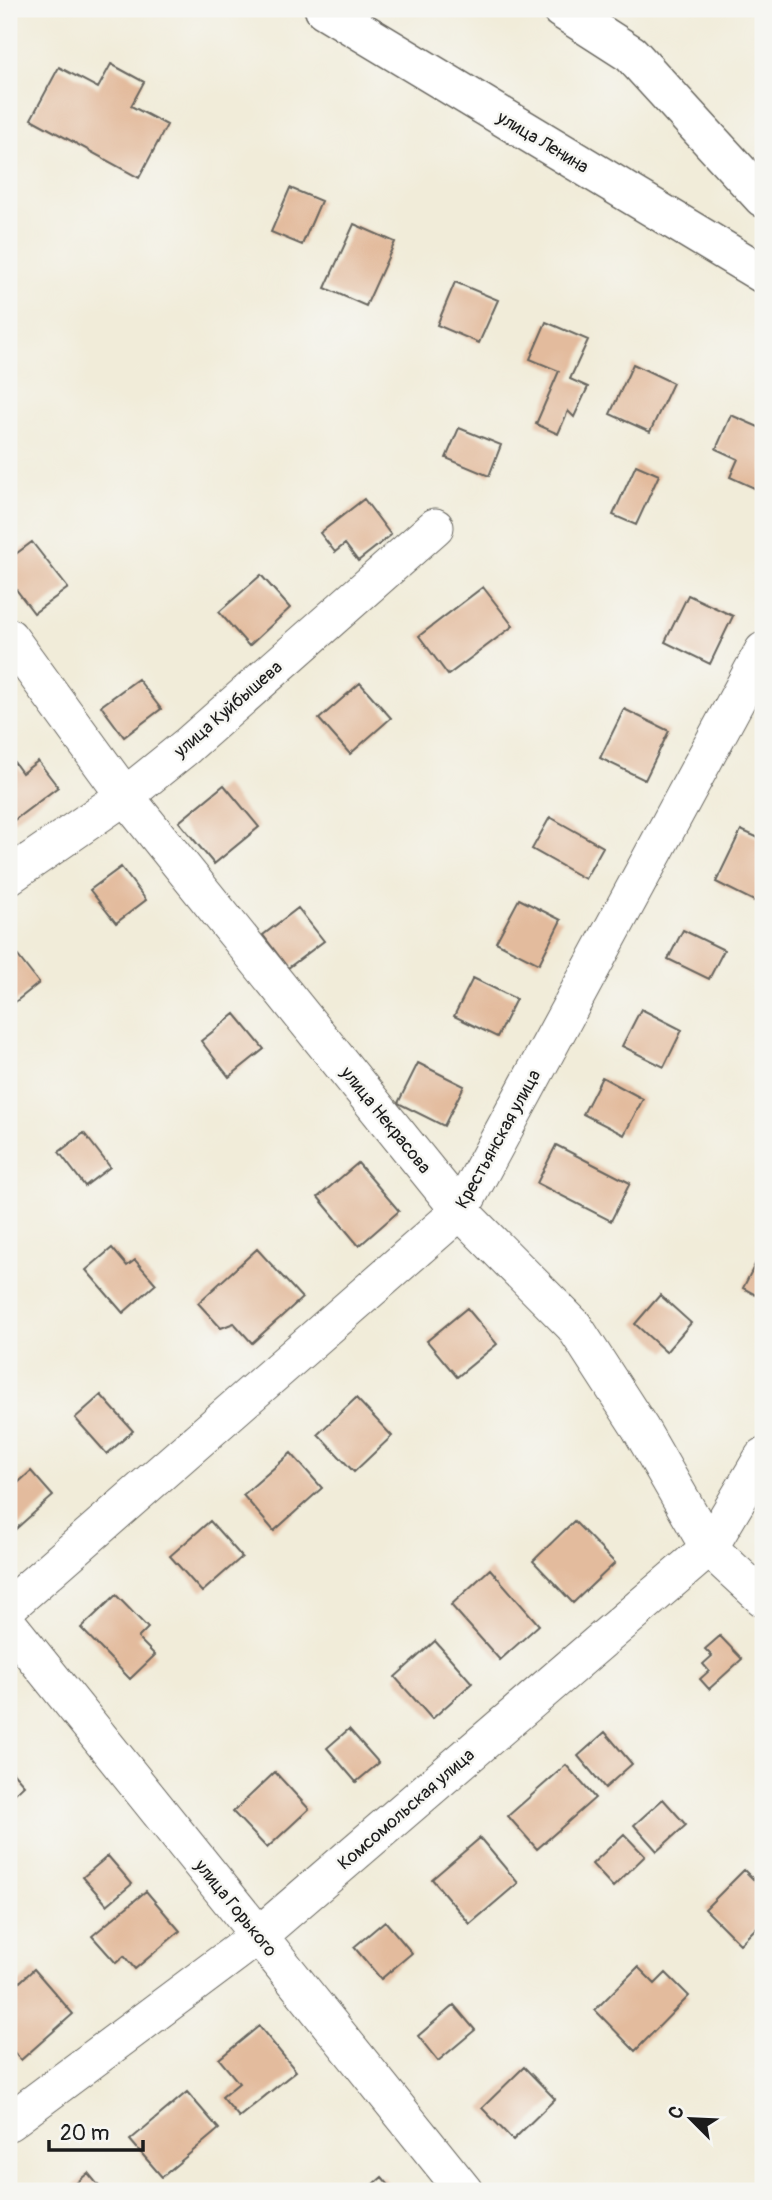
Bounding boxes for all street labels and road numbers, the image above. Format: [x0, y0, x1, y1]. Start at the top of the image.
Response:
street label: улица Ленина [492, 106, 593, 179]
street label: улица Куйбышева [169, 656, 287, 763]
street label: улица Некрасова [335, 1061, 436, 1179]
street label: Крестьянская улица [451, 1066, 546, 1213]
street label: Комсомольская улица [333, 1744, 480, 1875]
street label: улица Горького [189, 1854, 282, 1962]

